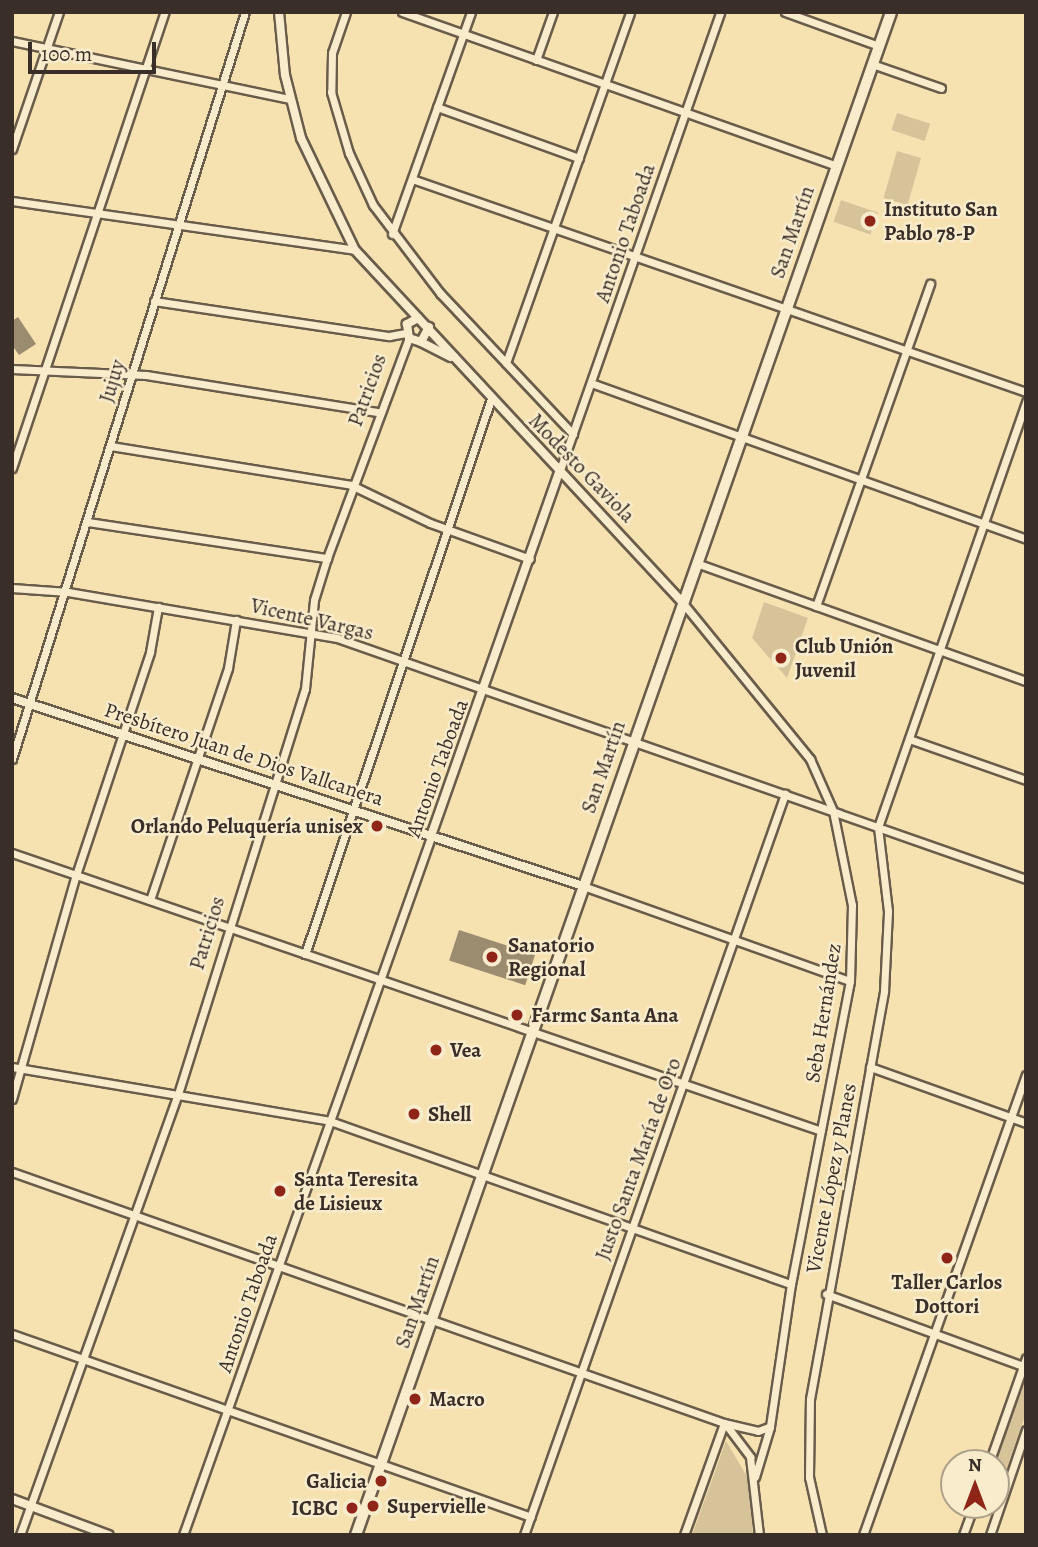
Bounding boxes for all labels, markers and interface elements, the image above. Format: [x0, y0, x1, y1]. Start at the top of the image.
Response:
scale bar [32, 28, 159, 72]
text: 100 m [41, 40, 92, 68]
street label: Antonio Taboada [589, 160, 661, 306]
street label: San Martín [764, 183, 820, 281]
place label: Instituto San Pablo 78-P [884, 196, 998, 246]
marker: Instituto San Pablo 78-P [862, 213, 878, 229]
street label: Patricios [342, 350, 392, 430]
street label: Jujuy [94, 356, 130, 406]
street label: Modesto Gaviola [524, 408, 640, 528]
street label: Vicente Vargas [248, 593, 376, 645]
place label: Club Unión Juvenil [795, 633, 893, 683]
marker: Club Unión Juvenil [773, 650, 789, 666]
street label: Antonio Taboada [400, 696, 474, 840]
street label: Presbítero Juan de Dios Vallcanera [101, 697, 387, 811]
street label: San Martín [575, 718, 631, 816]
place label: Orlando Peluquería unisex [131, 813, 363, 839]
marker: Orlando Peluquería unisex [369, 818, 385, 834]
street label: Patricios [184, 893, 230, 973]
place label: Sanatorio Regional [508, 932, 594, 982]
street label: Seba Hernández [800, 942, 846, 1084]
marker: Sanatorio Regional [482, 947, 502, 967]
place label: Farmc Santa Ana [531, 1002, 679, 1028]
marker: Farmc Santa Ana [509, 1007, 525, 1023]
place label: Vea [450, 1037, 482, 1063]
marker: Vea [428, 1042, 444, 1058]
street label: Justo Santa María de Oro [590, 1054, 686, 1264]
street label: Vicente López y Planes [800, 1081, 862, 1275]
place label: Shell [428, 1101, 471, 1127]
marker: Shell [406, 1106, 422, 1122]
place label: Santa Teresita de Lisieux [294, 1166, 418, 1216]
marker: Santa Teresita de Lisieux [272, 1183, 288, 1199]
street label: Antonio Taboada [211, 1230, 283, 1376]
marker: Taller Carlos Dottori [939, 1250, 955, 1266]
street label: San Martín [389, 1253, 445, 1351]
place label: Taller Carlos Dottori [892, 1269, 1002, 1319]
place label: Macro [429, 1386, 485, 1412]
marker: Macro [407, 1391, 423, 1407]
north arrow [940, 1449, 1010, 1519]
text: N [968, 1452, 982, 1478]
place label: Galicia [306, 1468, 367, 1494]
marker: Galicia [373, 1473, 389, 1489]
place label: Supervielle [387, 1493, 486, 1519]
place label: ICBC [291, 1495, 338, 1521]
marker: Supervielle [365, 1498, 381, 1514]
marker: ICBC [344, 1500, 360, 1516]

